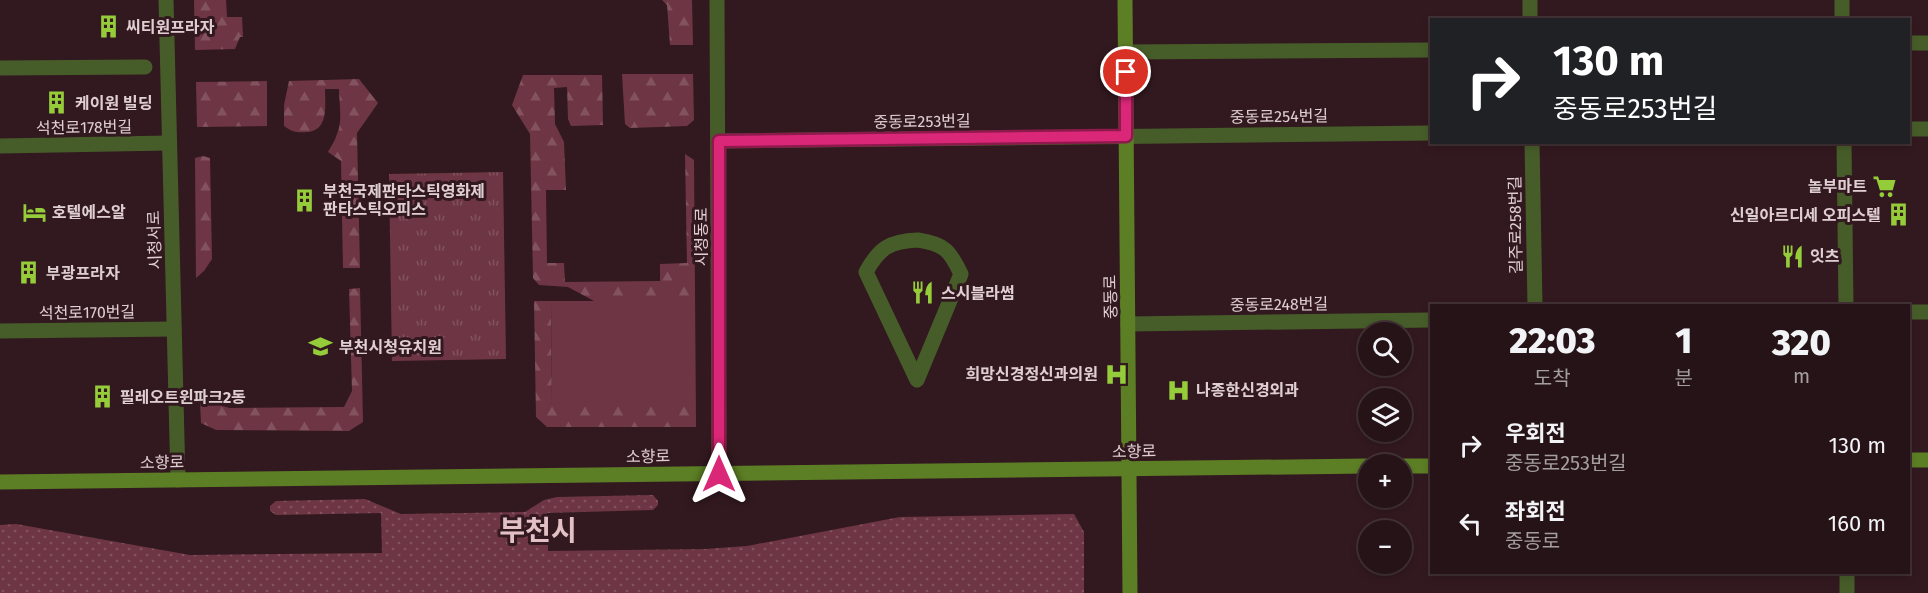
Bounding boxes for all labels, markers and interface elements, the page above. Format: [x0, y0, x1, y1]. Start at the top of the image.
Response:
building icon: 씨티원프라자 [95, 14, 121, 40]
place label: 씨티원프라자 [126, 18, 215, 37]
text: 130 m [1553, 36, 1664, 86]
icon: right [1454, 42, 1532, 120]
pin [1100, 46, 1151, 97]
icon: arrive [1109, 55, 1142, 88]
building icon: 케이원 빌딩 [44, 90, 70, 116]
text: 중동로253번길 [1553, 93, 1717, 125]
place label: 케이원 빌딩 [75, 94, 152, 113]
street label: 중동로254번길 [1230, 106, 1328, 127]
street label: 중동로253번길 [873, 111, 971, 132]
street label: 석천로178번길 [36, 117, 132, 138]
supermarket icon: 놀부마트 [1872, 173, 1898, 199]
street label: 길주로258번길 [1505, 176, 1526, 274]
place label: 놀부마트 [1808, 177, 1867, 196]
place label: 부천국제판타스틱영화제 판타스틱오피스 [323, 182, 485, 219]
building icon: 부천국제판타스틱영화제 판타스틱오피스 [292, 187, 318, 213]
hotel icon: 호텔에스알 [21, 199, 47, 225]
building icon: 신일아르디세 오피스텔 [1886, 202, 1912, 228]
place label: 호텔에스알 [52, 203, 126, 222]
place label: 신일아르디세 오피스텔 [1730, 206, 1881, 225]
street label: 시청동로 [692, 207, 711, 266]
street label: 시청서로 [144, 210, 165, 270]
restaurant icon: 잇츠 [1779, 243, 1805, 269]
place label: 잇츠 [1810, 247, 1840, 266]
building icon: 부광프라자 [15, 260, 41, 286]
place label: 부광프라자 [46, 264, 120, 283]
street label: 중동로 [1101, 274, 1120, 319]
restaurant icon: 스시블라썸 [910, 280, 936, 306]
place label: 스시블라썸 [941, 284, 1015, 303]
street label: 중동로248번길 [1230, 294, 1328, 315]
street label: 석천로170번길 [39, 302, 135, 323]
text: 22:03 [1509, 319, 1595, 363]
text: 1 [1675, 319, 1692, 363]
text: 320 [1772, 321, 1831, 365]
map controls [1358, 322, 1412, 574]
button: search [1358, 322, 1412, 376]
school or university icon: 부천시청유치원 [308, 334, 334, 360]
place label: 부천시청유치원 [339, 338, 442, 357]
hospital icon: 희망신경정신과의원 [1103, 361, 1129, 387]
text: m [1793, 364, 1810, 388]
place label: 희망신경정신과의원 [966, 365, 1098, 384]
text: 도착 [1534, 366, 1571, 390]
text: 분 [1675, 366, 1693, 390]
hospital icon: 나종한신경외과 [1165, 377, 1191, 403]
place label: 나종한신경외과 [1196, 381, 1299, 400]
building icon: 필레오트윈파크2동 [89, 384, 115, 410]
place label: 필레오트윈파크2동 [120, 388, 246, 407]
button: layers [1358, 388, 1412, 442]
text: 우회전 [1505, 420, 1566, 447]
icon: right [1454, 429, 1487, 462]
text: 130 m [1829, 432, 1886, 459]
position arrow [687, 442, 751, 506]
street label: 소향로 [1112, 442, 1157, 461]
street label: 소향로 [626, 447, 671, 466]
text: 중동로253번길 [1505, 451, 1627, 475]
street label: 소향로 [140, 453, 185, 472]
button: + [1358, 454, 1412, 508]
text: 좌회전 [1505, 498, 1566, 525]
icon: left [1454, 507, 1487, 540]
text: 160 m [1828, 510, 1886, 537]
district label: 부천시 [499, 514, 577, 547]
button: − [1358, 520, 1412, 574]
text: 중동로 [1505, 529, 1560, 553]

